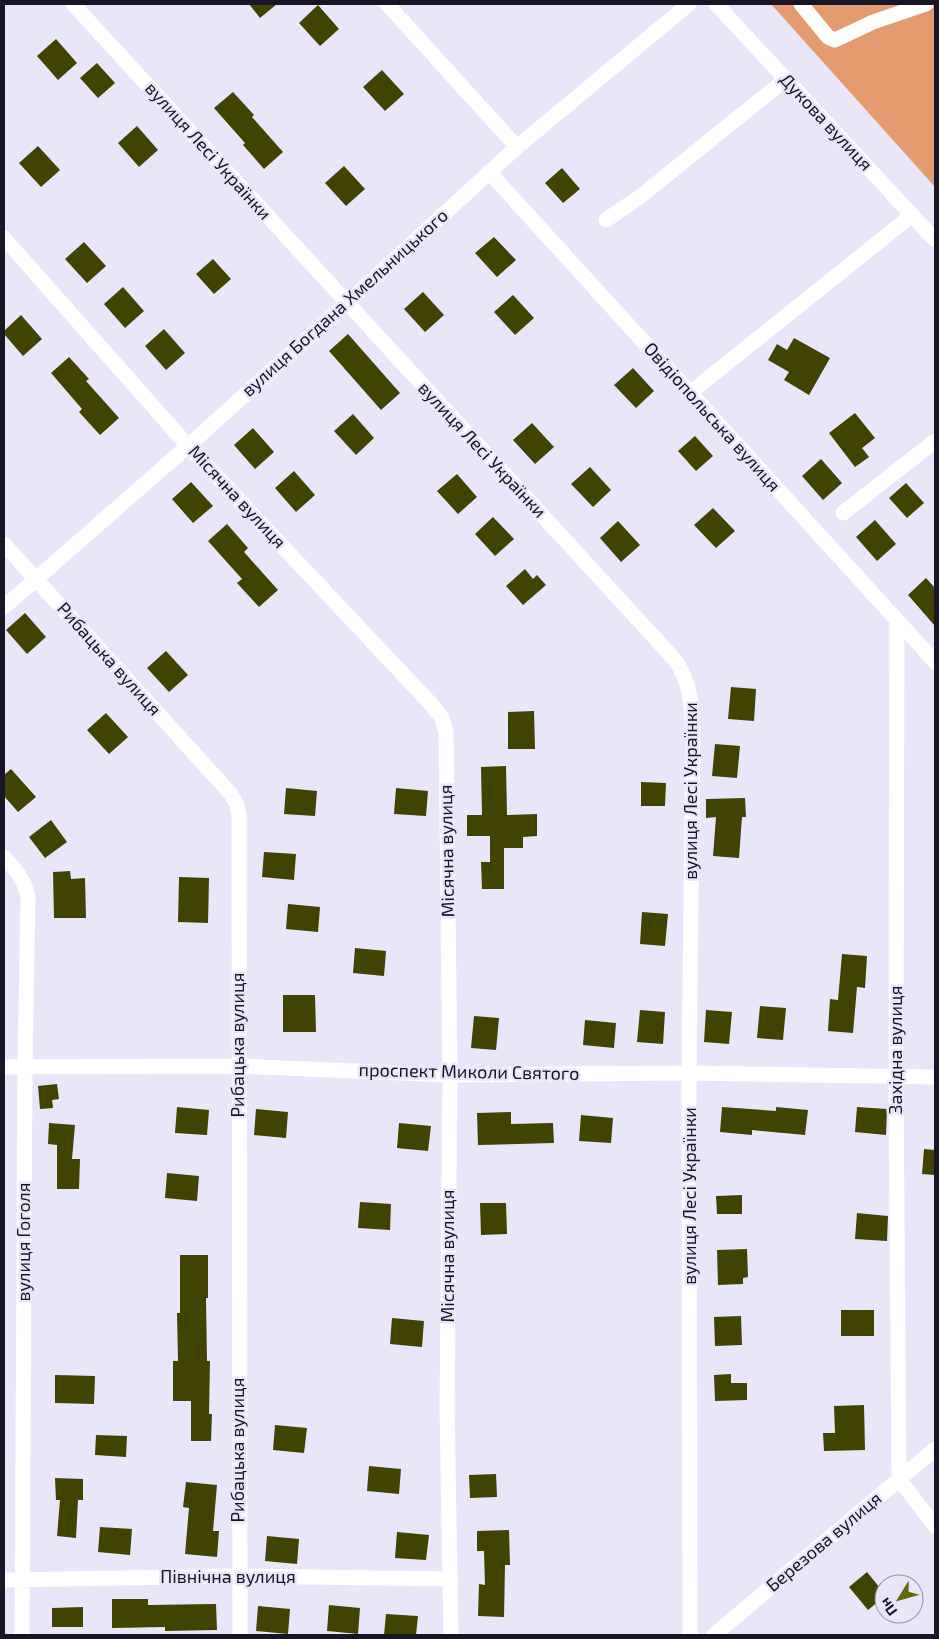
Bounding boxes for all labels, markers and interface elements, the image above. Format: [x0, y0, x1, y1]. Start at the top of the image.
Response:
street label: Дукова вулиця [776, 68, 878, 175]
street label: вулиця Лесі Українки [141, 77, 276, 224]
street label: вулиця Богдана Хмельницького [237, 204, 452, 401]
street label: Овідіопольська вулиця [640, 337, 786, 496]
street label: вулиця Лесі Українки [414, 377, 551, 522]
street label: Місячна вулиця [184, 440, 291, 552]
street label: Рибацька вулиця [53, 597, 166, 720]
street label: вулиця Лесі Українки [679, 702, 701, 880]
street label: Місячна вулиця [434, 784, 458, 918]
street label: Рибацька вулиця [226, 972, 248, 1118]
street label: Західна вулиця [884, 986, 906, 1114]
street label: проспект Миколи Святого [358, 1058, 580, 1084]
street label: вулиця Лесі Українки [678, 1107, 700, 1285]
street label: вулиця Гоголя [12, 1183, 34, 1301]
street label: Місячна вулиця [436, 1190, 458, 1322]
street label: Рибацька вулиця [226, 1377, 248, 1523]
street label: Березова вулиця [761, 1487, 886, 1596]
street label: Північна вулиця [160, 1565, 296, 1587]
north arrow [874, 1574, 924, 1624]
text: Пн [876, 1595, 900, 1620]

